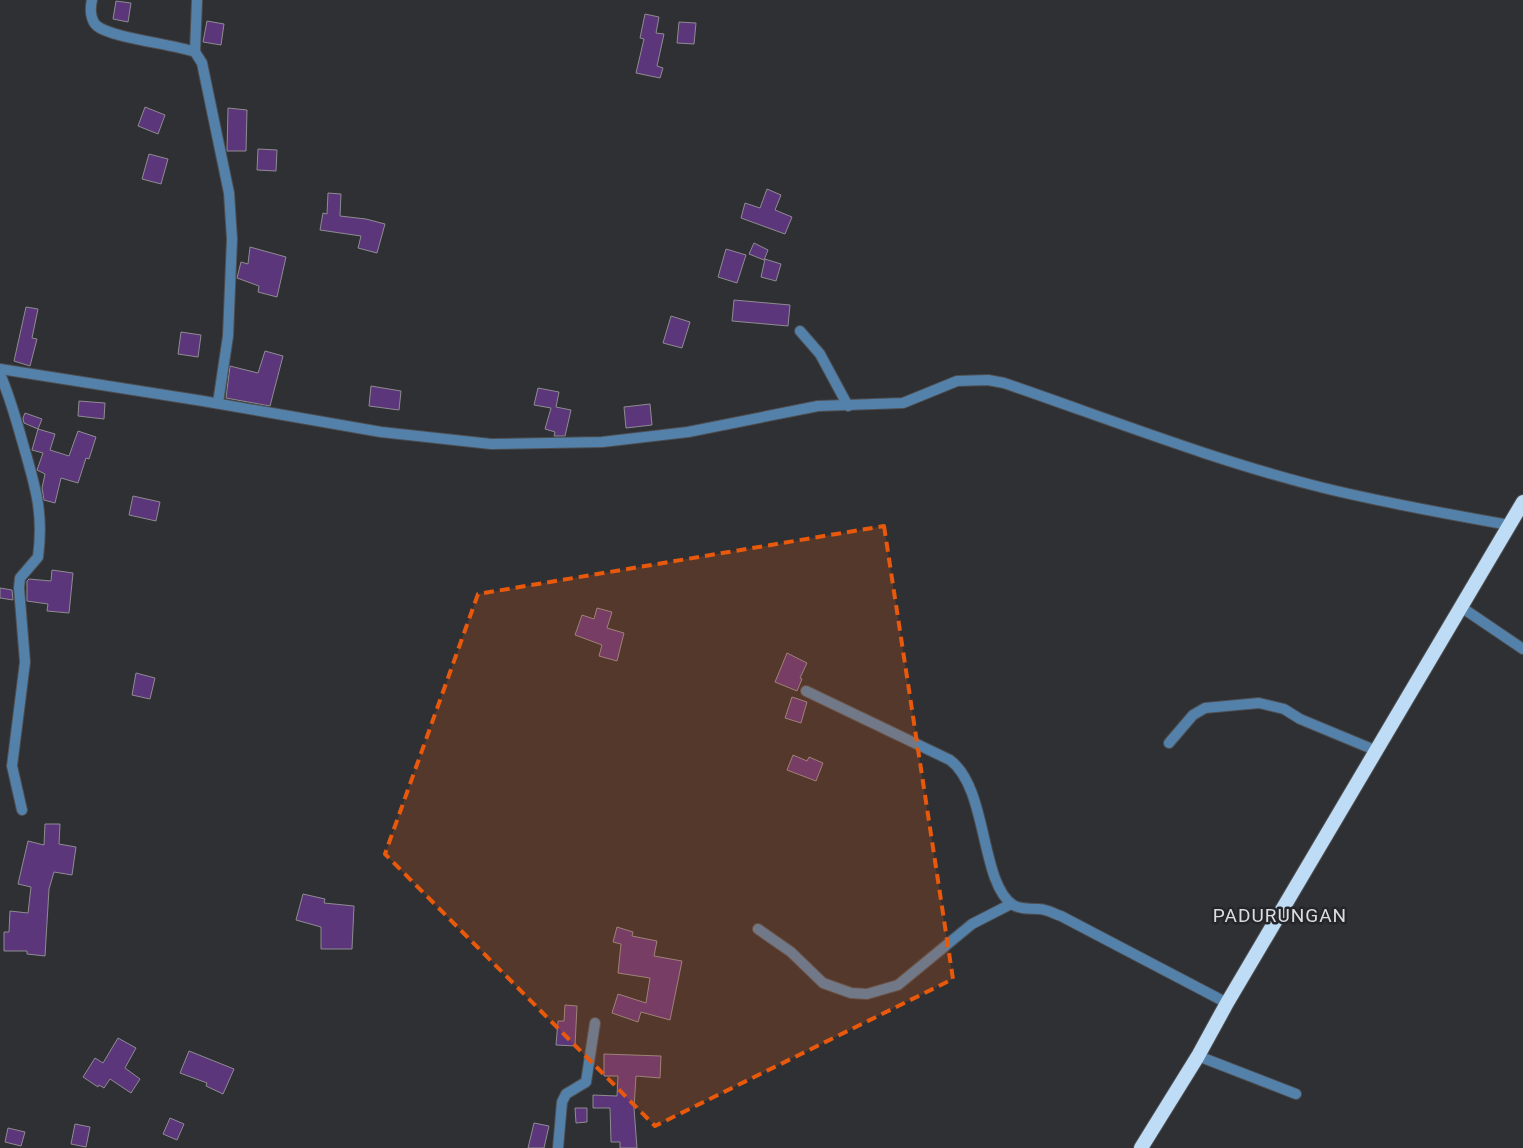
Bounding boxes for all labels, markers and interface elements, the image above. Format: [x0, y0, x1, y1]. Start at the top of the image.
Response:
district label: PADURUNGAN [1213, 904, 1347, 927]

